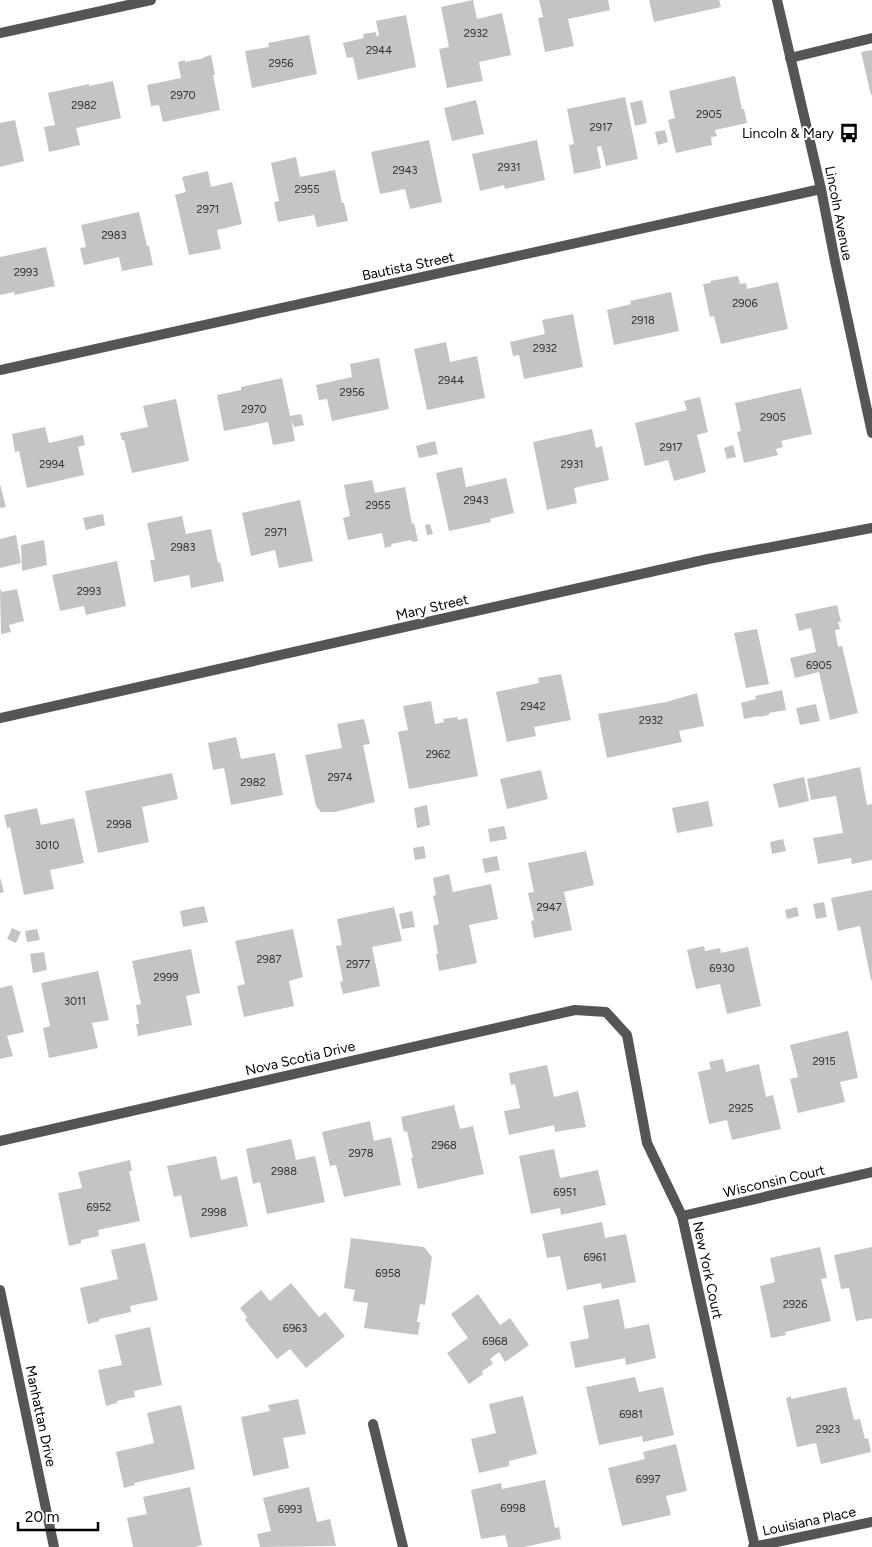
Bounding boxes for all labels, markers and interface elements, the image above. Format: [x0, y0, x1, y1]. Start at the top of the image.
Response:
house number: 2932 [464, 27, 488, 40]
house number: 2944 [366, 44, 392, 57]
house number: 2956 [269, 57, 293, 70]
house number: 2970 [170, 89, 196, 102]
house number: 2982 [71, 99, 97, 112]
house number: 2905 [696, 108, 722, 121]
house number: 2917 [590, 121, 613, 134]
bus stop icon: Lincoln & Mary [838, 122, 860, 144]
place label: Lincoln & Mary [742, 125, 835, 142]
house number: 2931 [498, 161, 520, 174]
house number: 2943 [392, 164, 418, 177]
street label: Lincoln Avenue [821, 164, 856, 262]
house number: 2955 [294, 183, 320, 196]
house number: 2971 [197, 203, 219, 216]
house number: 2983 [101, 229, 127, 242]
street label: Bautista Street [361, 248, 456, 285]
house number: 2993 [14, 266, 38, 279]
house number: 2906 [732, 297, 758, 310]
house number: 2918 [631, 314, 655, 327]
house number: 2932 [533, 342, 557, 355]
house number: 2944 [438, 374, 464, 387]
house number: 2956 [340, 386, 364, 399]
house number: 2970 [241, 403, 267, 416]
house number: 2905 [760, 411, 786, 424]
house number: 2917 [660, 441, 683, 454]
house number: 2994 [39, 458, 65, 471]
house number: 2931 [561, 458, 583, 471]
house number: 2943 [463, 494, 489, 507]
house number: 2955 [365, 499, 391, 512]
house number: 2971 [265, 526, 287, 539]
house number: 2983 [170, 541, 196, 554]
house number: 2993 [77, 585, 101, 598]
street label: Mary Street [394, 591, 470, 624]
house number: 6905 [806, 659, 832, 672]
house number: 2942 [520, 700, 546, 713]
house number: 2932 [639, 714, 663, 727]
house number: 2962 [426, 748, 450, 761]
house number: 2974 [327, 771, 353, 784]
house number: 2982 [240, 776, 266, 789]
house number: 2998 [106, 818, 132, 831]
house number: 3010 [35, 839, 59, 852]
house number: 2947 [536, 901, 562, 914]
house number: 2987 [256, 953, 282, 966]
house number: 2977 [346, 958, 370, 971]
house number: 6930 [709, 962, 735, 975]
house number: 2999 [154, 971, 178, 984]
house number: 3011 [64, 995, 86, 1008]
street label: Nova Scotia Drive [243, 1037, 357, 1079]
house number: 2915 [812, 1055, 836, 1068]
house number: 2925 [729, 1102, 753, 1115]
house number: 2968 [431, 1139, 457, 1152]
house number: 2978 [348, 1147, 374, 1160]
street label: Wisconsin Court [722, 1162, 827, 1201]
house number: 2988 [271, 1165, 297, 1178]
house number: 6951 [553, 1186, 577, 1199]
house number: 6952 [87, 1201, 111, 1214]
house number: 2998 [201, 1206, 227, 1219]
street label: New York Court [689, 1220, 726, 1321]
house number: 6961 [583, 1251, 607, 1264]
house number: 6958 [375, 1267, 401, 1280]
house number: 2926 [783, 1298, 807, 1311]
house number: 6963 [283, 1322, 307, 1335]
house number: 6968 [482, 1335, 508, 1348]
street label: Manhattan Drive [21, 1364, 60, 1469]
house number: 6981 [619, 1408, 643, 1421]
house number: 2923 [816, 1423, 840, 1436]
house number: 6997 [636, 1473, 660, 1486]
scale bar [18, 1500, 98, 1532]
house number: 6998 [500, 1502, 526, 1515]
house number: 6993 [278, 1503, 302, 1516]
street label: Louisiana Place [761, 1503, 858, 1540]
text: 20 m [25, 1508, 59, 1526]

